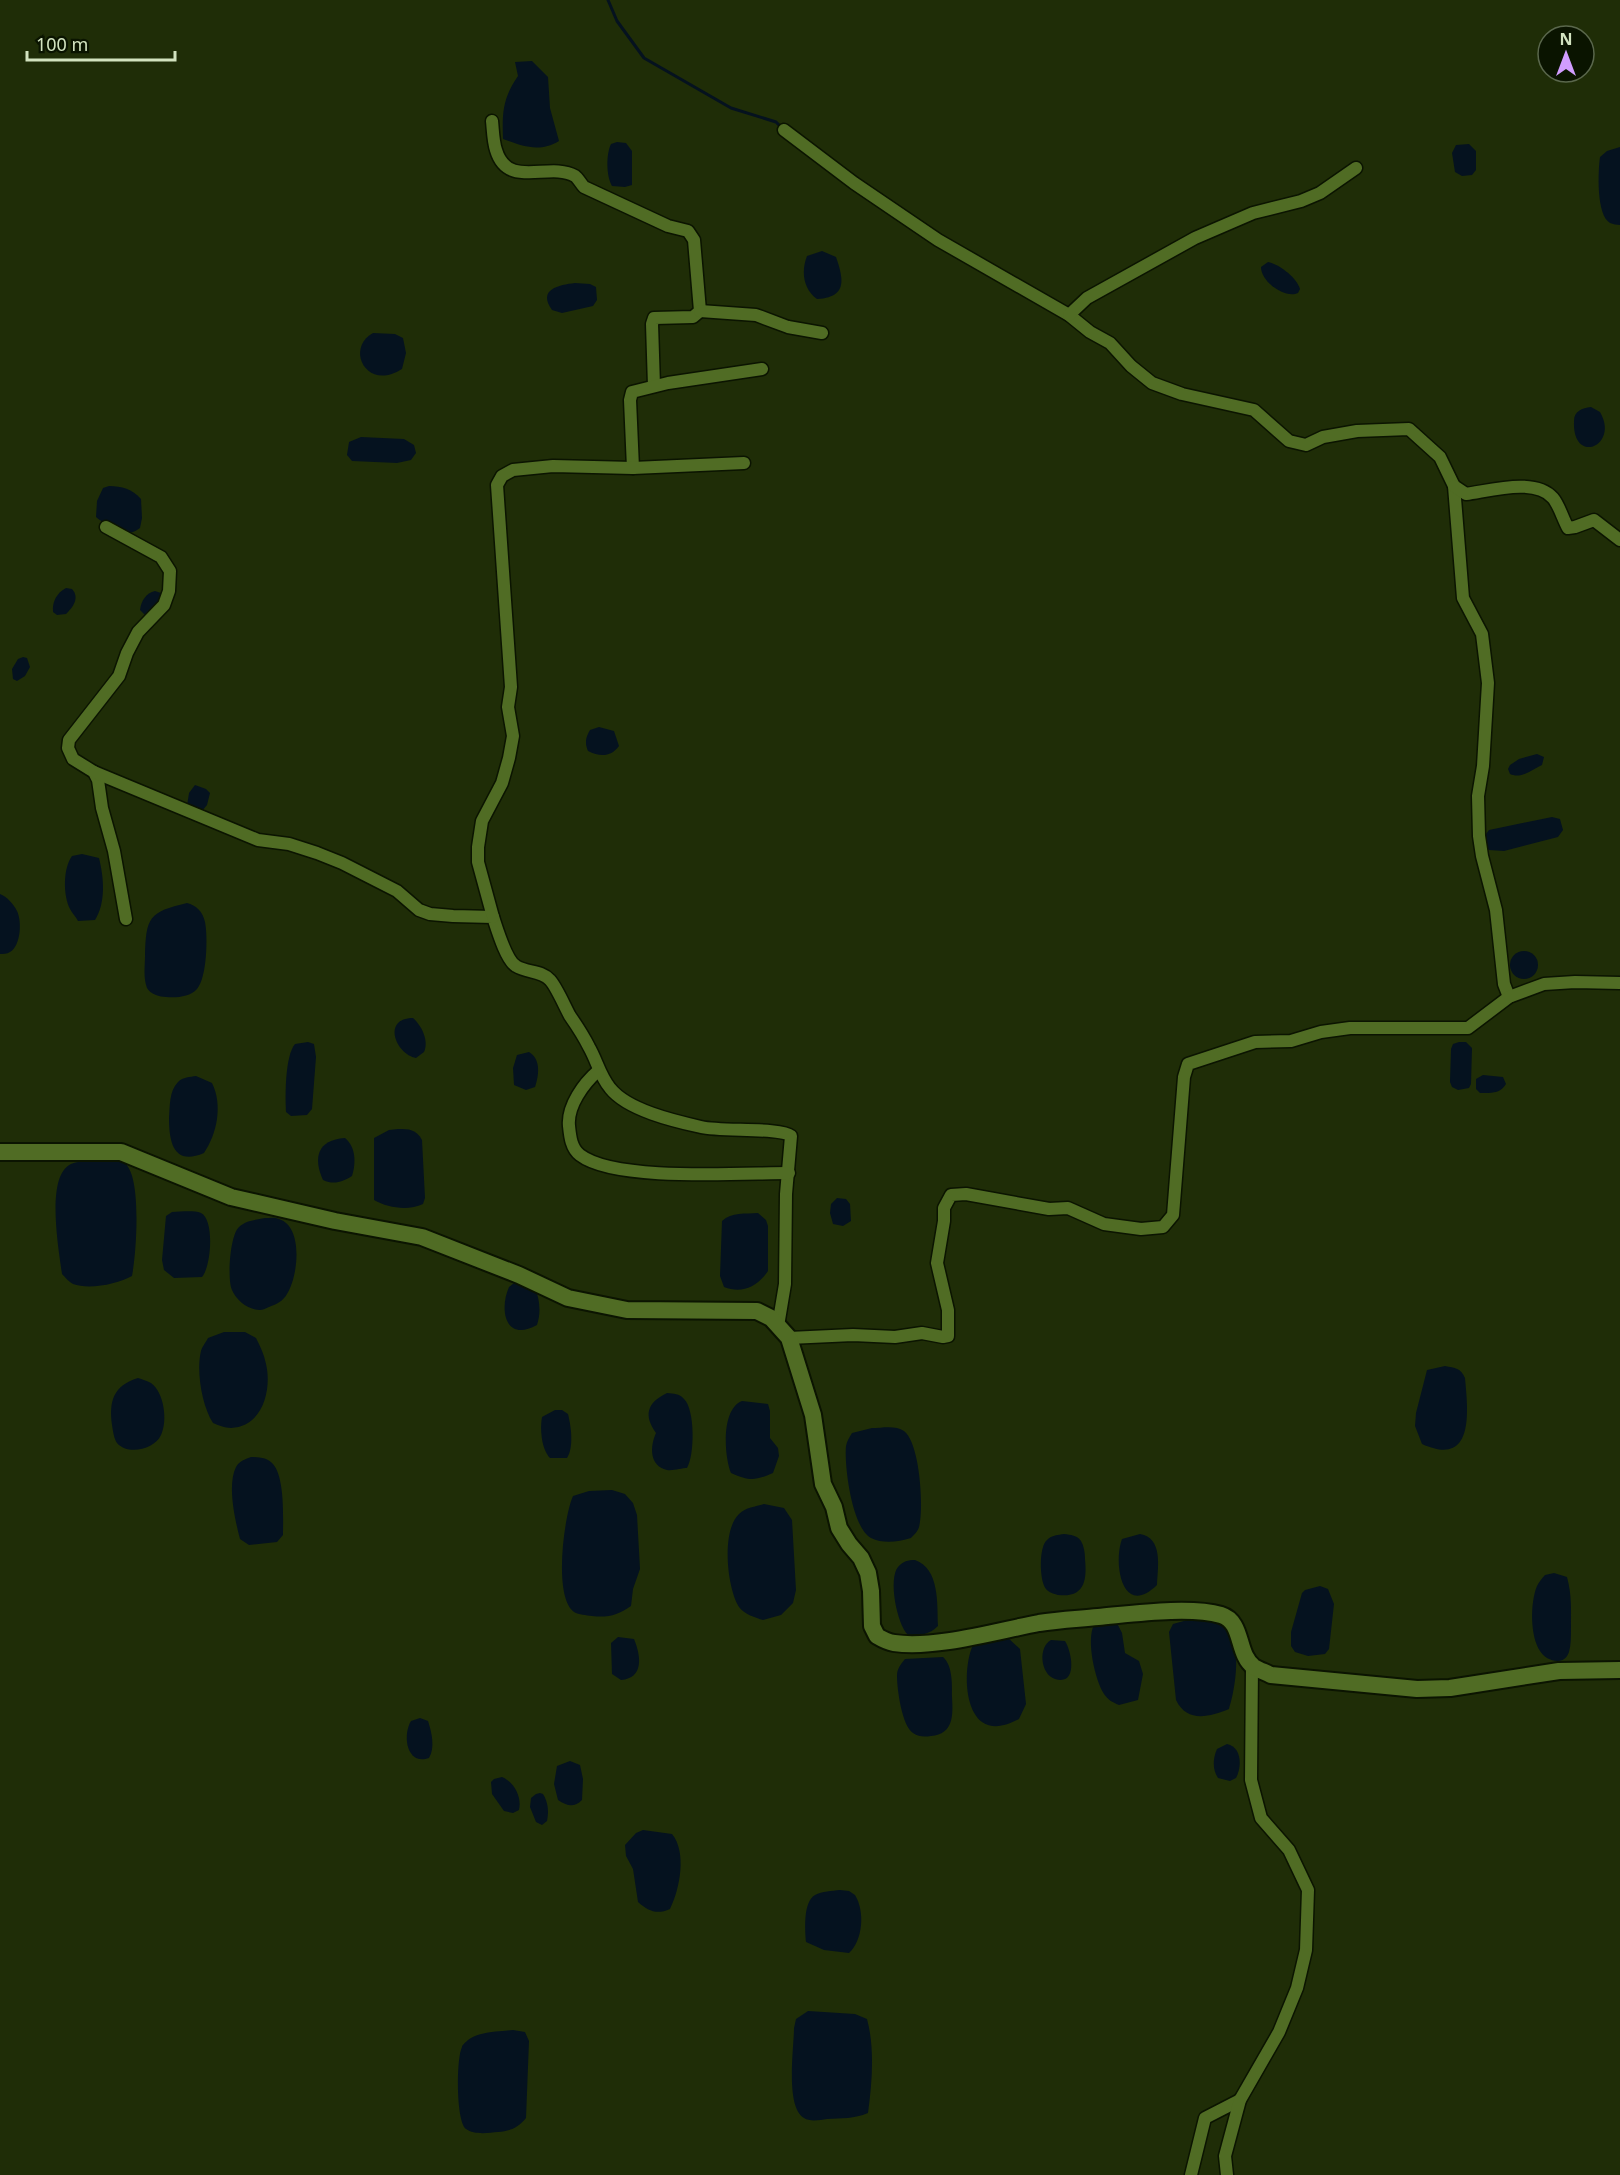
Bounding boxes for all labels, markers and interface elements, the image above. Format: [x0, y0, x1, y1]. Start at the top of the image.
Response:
scale bar [27, 24, 176, 62]
north arrow [1536, 24, 1596, 84]
text: N [1559, 28, 1573, 50]
text: 100 m [36, 32, 88, 56]

